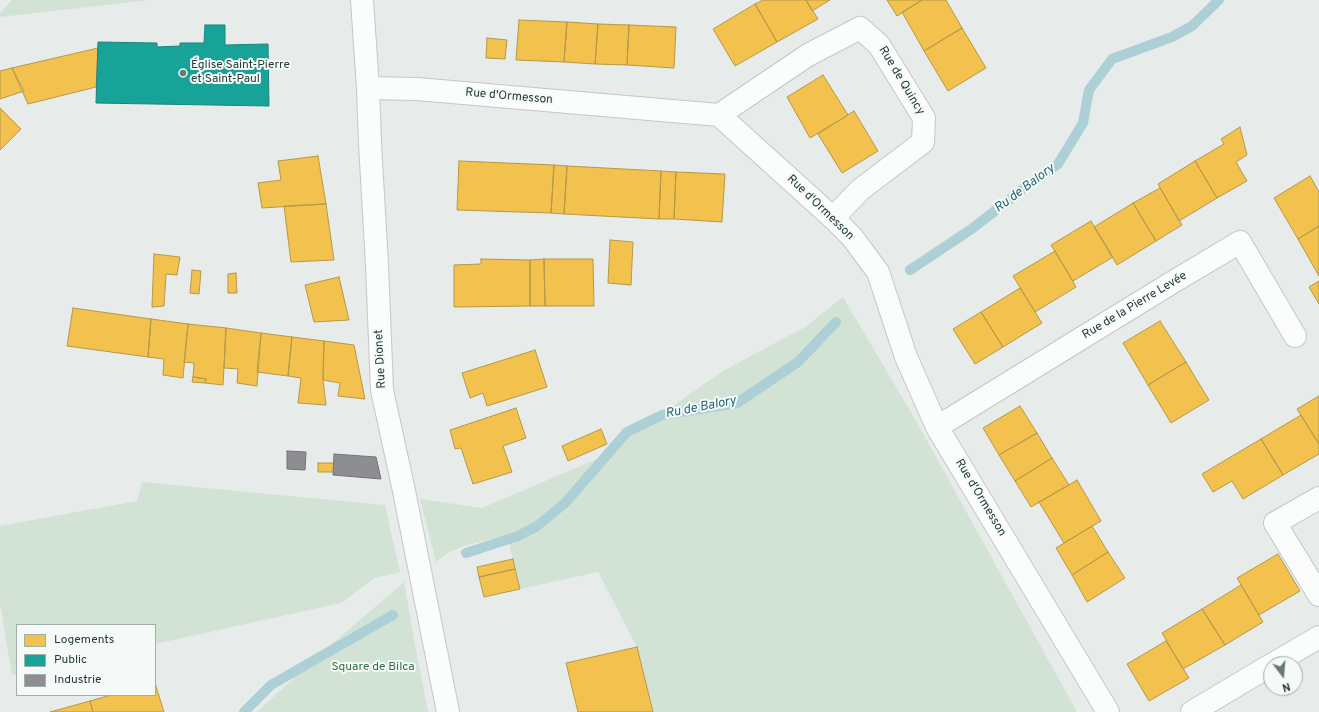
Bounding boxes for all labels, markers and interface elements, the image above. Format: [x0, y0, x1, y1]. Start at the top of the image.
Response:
street label: Rue de Quincy [875, 44, 927, 118]
place label: Église Saint-Pierre et Saint-Paul [191, 59, 290, 87]
marker: Église Saint-Pierre et Saint-Paul [178, 68, 188, 78]
street label: Rue d'Ormesson [465, 86, 553, 108]
water label: Ru de Balory [992, 161, 1058, 217]
street label: Rue d'Ormesson [783, 172, 857, 244]
street label: Rue de la Pierre Levée [1080, 269, 1190, 343]
street label: Rue Dionet [372, 329, 390, 389]
water label: Ru de Balory [664, 394, 738, 422]
street label: Rue d'Ormesson [951, 457, 1009, 539]
legend [16, 624, 156, 696]
text: Logements [54, 632, 114, 648]
text: Public [54, 652, 87, 668]
north arrow [1263, 656, 1303, 696]
park label: Square de Bilca [332, 661, 414, 675]
text: Industrie [54, 672, 102, 688]
text: N [1280, 679, 1292, 694]

